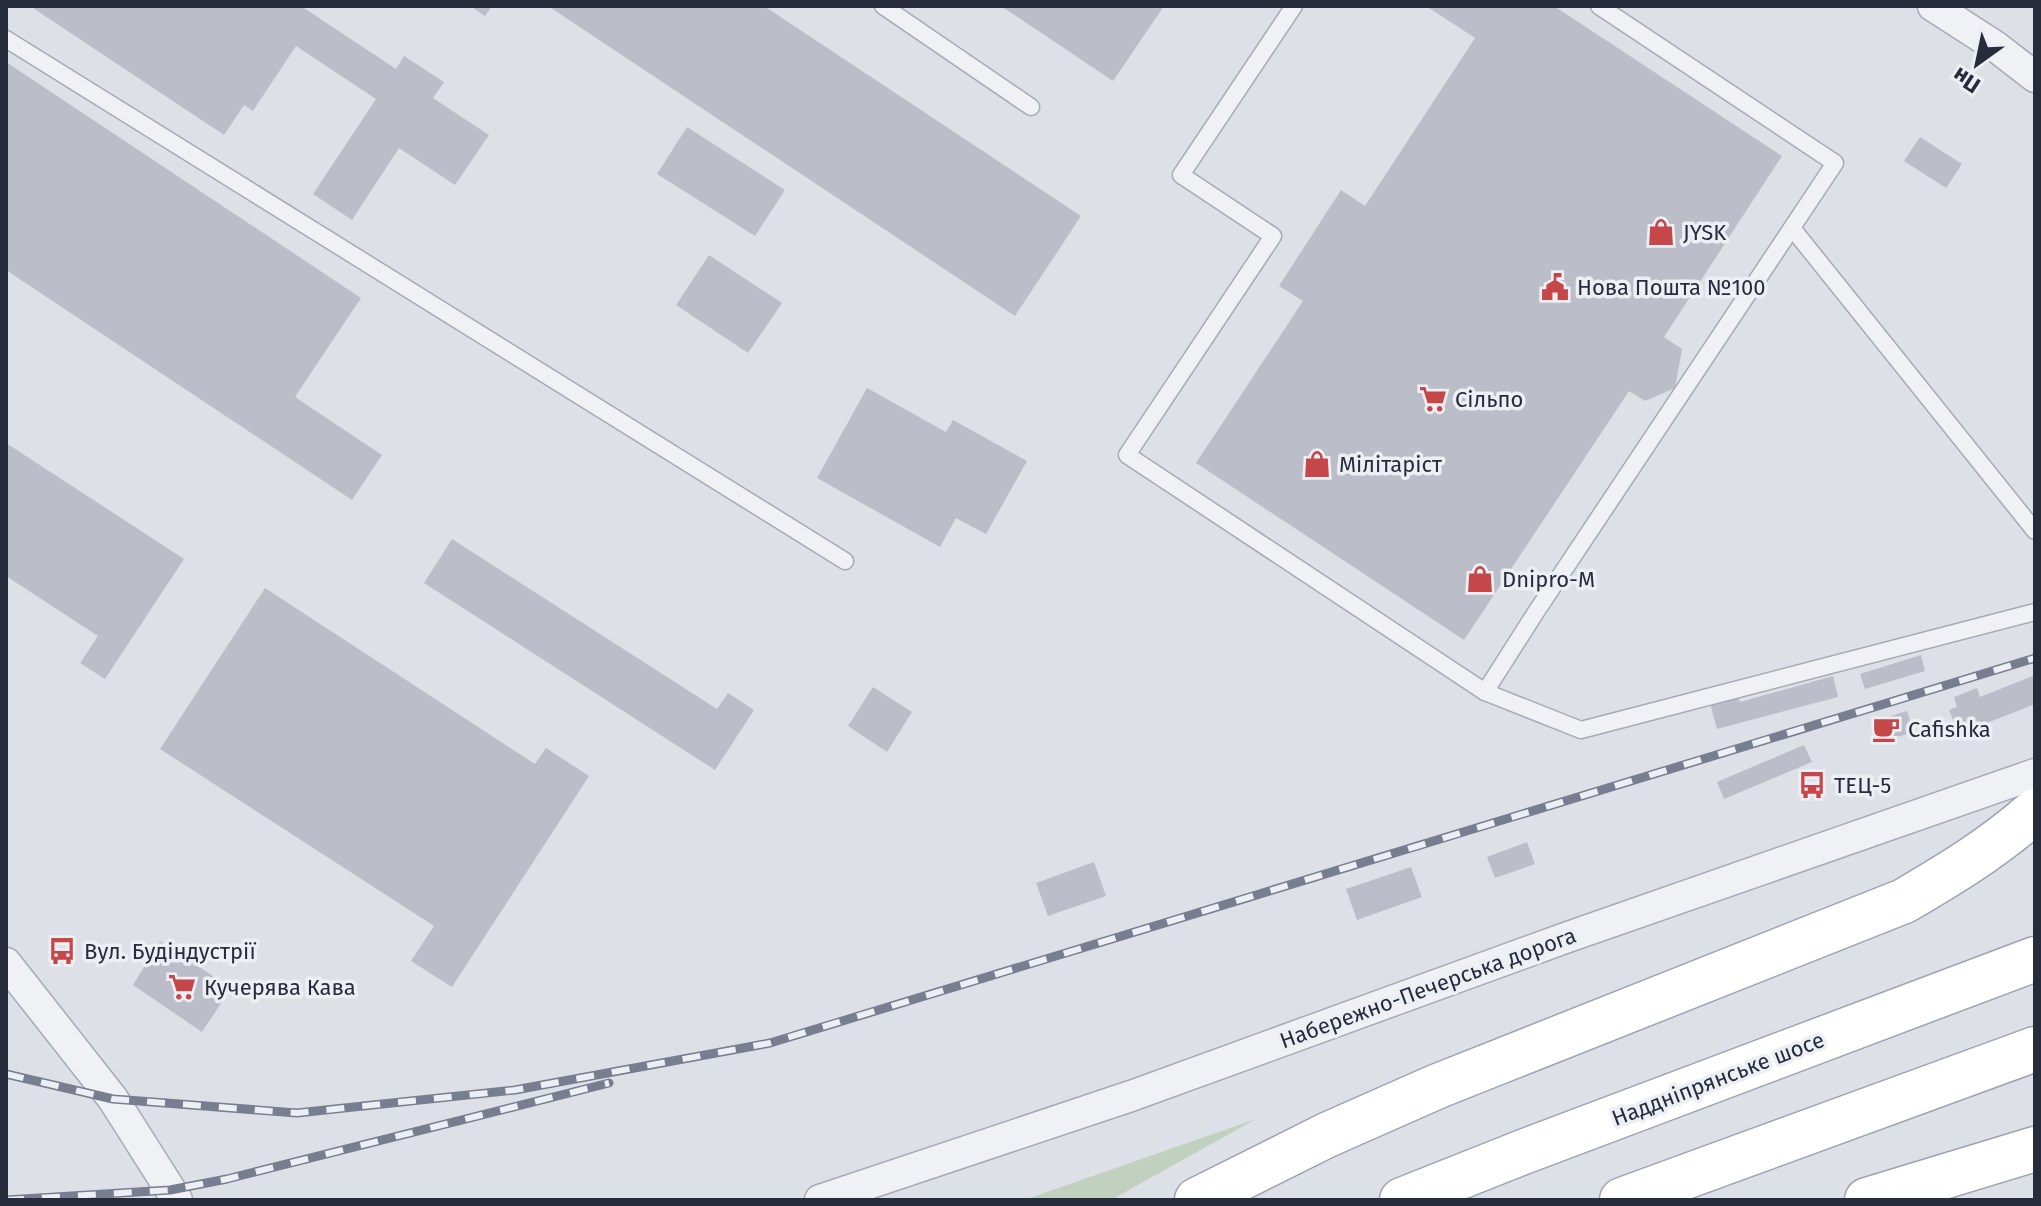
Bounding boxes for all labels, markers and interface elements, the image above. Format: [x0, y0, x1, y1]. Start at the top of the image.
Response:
north arrow [1937, 24, 2017, 104]
text: Пн [1947, 62, 1985, 99]
shop icon: JYSK [1646, 217, 1676, 247]
place label: JYSK [1683, 219, 1726, 246]
public building icon: Нова Пошта №100 [1540, 272, 1570, 302]
place label: Нова Пошта №100 [1577, 274, 1766, 301]
supermarket icon: Сільпо [1418, 384, 1448, 414]
place label: Сільпо [1455, 386, 1523, 413]
shop icon: Мілітаріст [1302, 449, 1332, 479]
place label: Мілітаріст [1339, 451, 1442, 478]
shop icon: Dnipro-M [1465, 564, 1495, 594]
place label: Dnipro-M [1502, 566, 1595, 593]
cafe icon: Cafishka [1871, 714, 1901, 744]
place label: Cafishka [1908, 716, 1991, 743]
bus stop icon: ТЕЦ-5 [1797, 770, 1827, 800]
place label: ТЕЦ-5 [1834, 772, 1891, 799]
street label: Набережно-Печерська дорога [1276, 922, 1580, 1054]
bus stop icon: Вул. Будіндустрії [47, 936, 77, 966]
place label: Вул. Будіндустрії [84, 938, 257, 965]
supermarket icon: Кучерява Кава [167, 972, 197, 1002]
place label: Кучерява Кава [204, 974, 356, 1001]
street label: Наддніпрянське шосе [1608, 1026, 1828, 1132]

